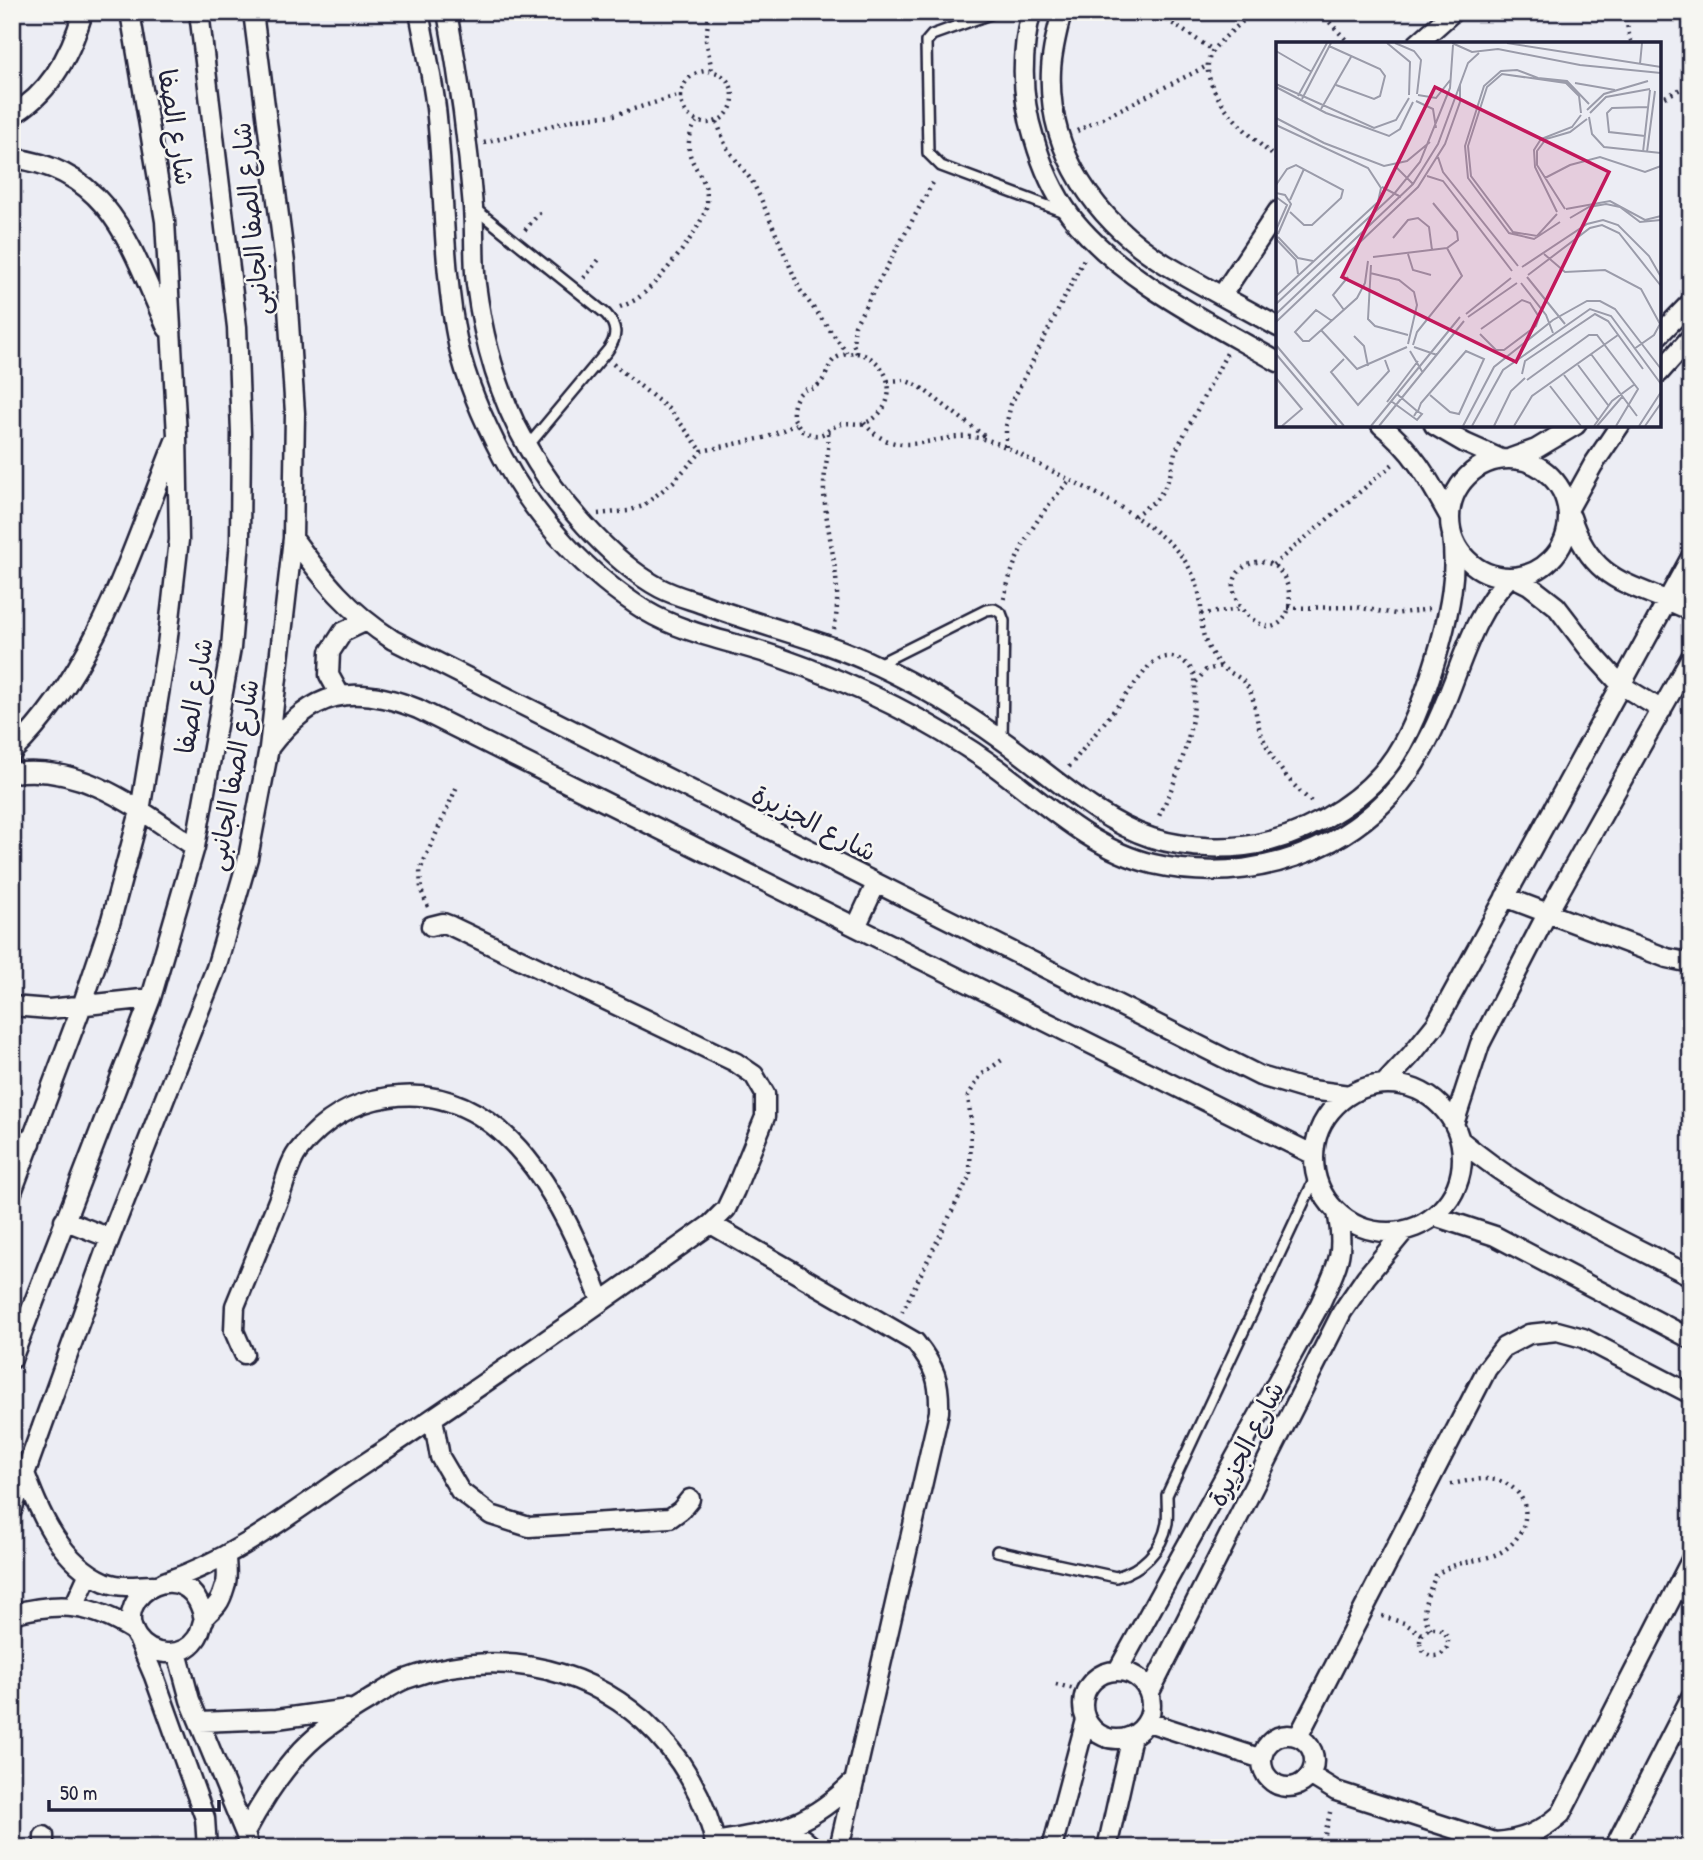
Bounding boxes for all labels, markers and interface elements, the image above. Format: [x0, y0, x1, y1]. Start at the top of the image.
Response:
inset map [1276, 42, 1661, 427]
street label: شارع الصفا [149, 66, 203, 188]
street label: شارع الصفا الجانبى [223, 120, 279, 318]
street label: شارع الصفا [166, 635, 222, 757]
street label: شارع الصفا الجانبى [198, 676, 268, 874]
street label: شارع الجزيرة [745, 776, 883, 870]
street label: شارع الجزيرة [1199, 1375, 1293, 1513]
scale bar [49, 1769, 219, 1813]
text: 50 m [60, 1778, 97, 1807]

